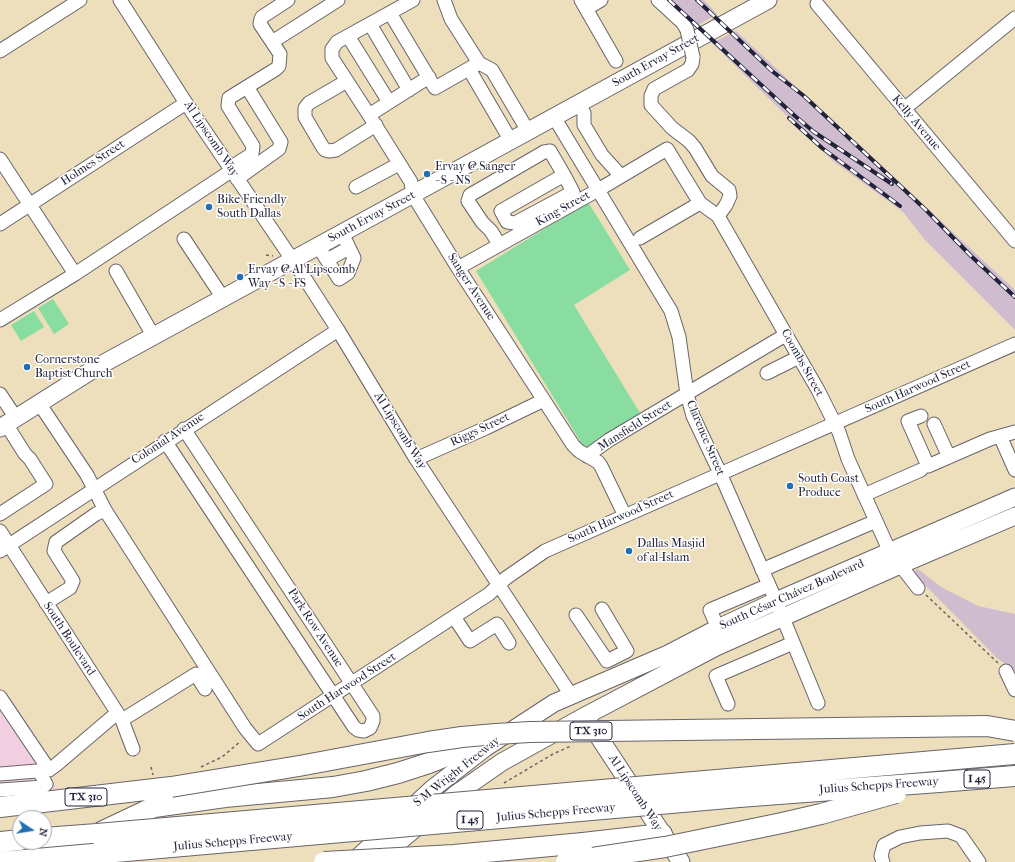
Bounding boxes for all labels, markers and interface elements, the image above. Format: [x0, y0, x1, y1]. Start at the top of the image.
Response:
street label: South Ervay Street [610, 31, 702, 91]
street label: Kelly Avenue [888, 92, 944, 154]
street label: Al Lipscomb Way [180, 98, 242, 180]
street label: Holmes Street [58, 137, 128, 189]
place label: Ervay @ Sanger - S - NS [435, 160, 515, 188]
marker: Ervay @ Sanger - S - NS [422, 169, 432, 179]
street label: South Ervay Street [326, 188, 418, 246]
street label: King Street [533, 188, 593, 230]
place label: Bike Friendly South Dallas [217, 193, 287, 221]
marker: Bike Friendly South Dallas [204, 202, 214, 212]
street label: Sanger Avenue [444, 251, 498, 323]
place label: Ervay @ Al Lipscomb Way - S - FS [248, 263, 355, 291]
marker: Ervay @ Al Lipscomb Way - S - FS [235, 272, 245, 282]
street label: Coombs Street [778, 327, 826, 399]
place label: Cornerstone Baptist Church [35, 353, 112, 381]
street label: South Harwood Street [863, 357, 973, 417]
marker: Cornerstone Baptist Church [22, 362, 32, 372]
street label: Al Lipscomb Way [371, 390, 429, 472]
street label: Mansfield Street [595, 398, 675, 454]
street label: Clarence Street [683, 398, 727, 478]
street label: Colonial Avenue [129, 410, 207, 468]
street label: Riggs Street [448, 410, 512, 450]
place label: South Coast Produce [798, 472, 859, 500]
marker: South Coast Produce [785, 481, 795, 491]
street label: South Harwood Street [566, 487, 676, 547]
place label: Dallas Masjid of al-Islam [637, 537, 705, 565]
marker: Dallas Masjid of al-Islam [624, 546, 634, 556]
street label: South César Chávez Boulevard [718, 557, 866, 633]
street label: Park Row Avenue [284, 586, 346, 670]
street label: South Boulevard [40, 599, 98, 679]
street label: South Harwood Street [295, 650, 399, 724]
road number: TX 310 [570, 722, 612, 740]
street label: S M Wright Freeway [411, 734, 503, 810]
street label: Al Lipscomb Way [605, 752, 665, 834]
road number: I 45 [964, 770, 990, 788]
street label: Julius Schepps Freeway [819, 775, 939, 797]
road number: TX 310 [65, 788, 107, 806]
street label: Julius Schepps Freeway [496, 801, 616, 825]
north arrow [12, 810, 52, 850]
road number: I 45 [457, 811, 483, 829]
text: N [36, 827, 50, 838]
street label: Julius Schepps Freeway [173, 830, 293, 854]

